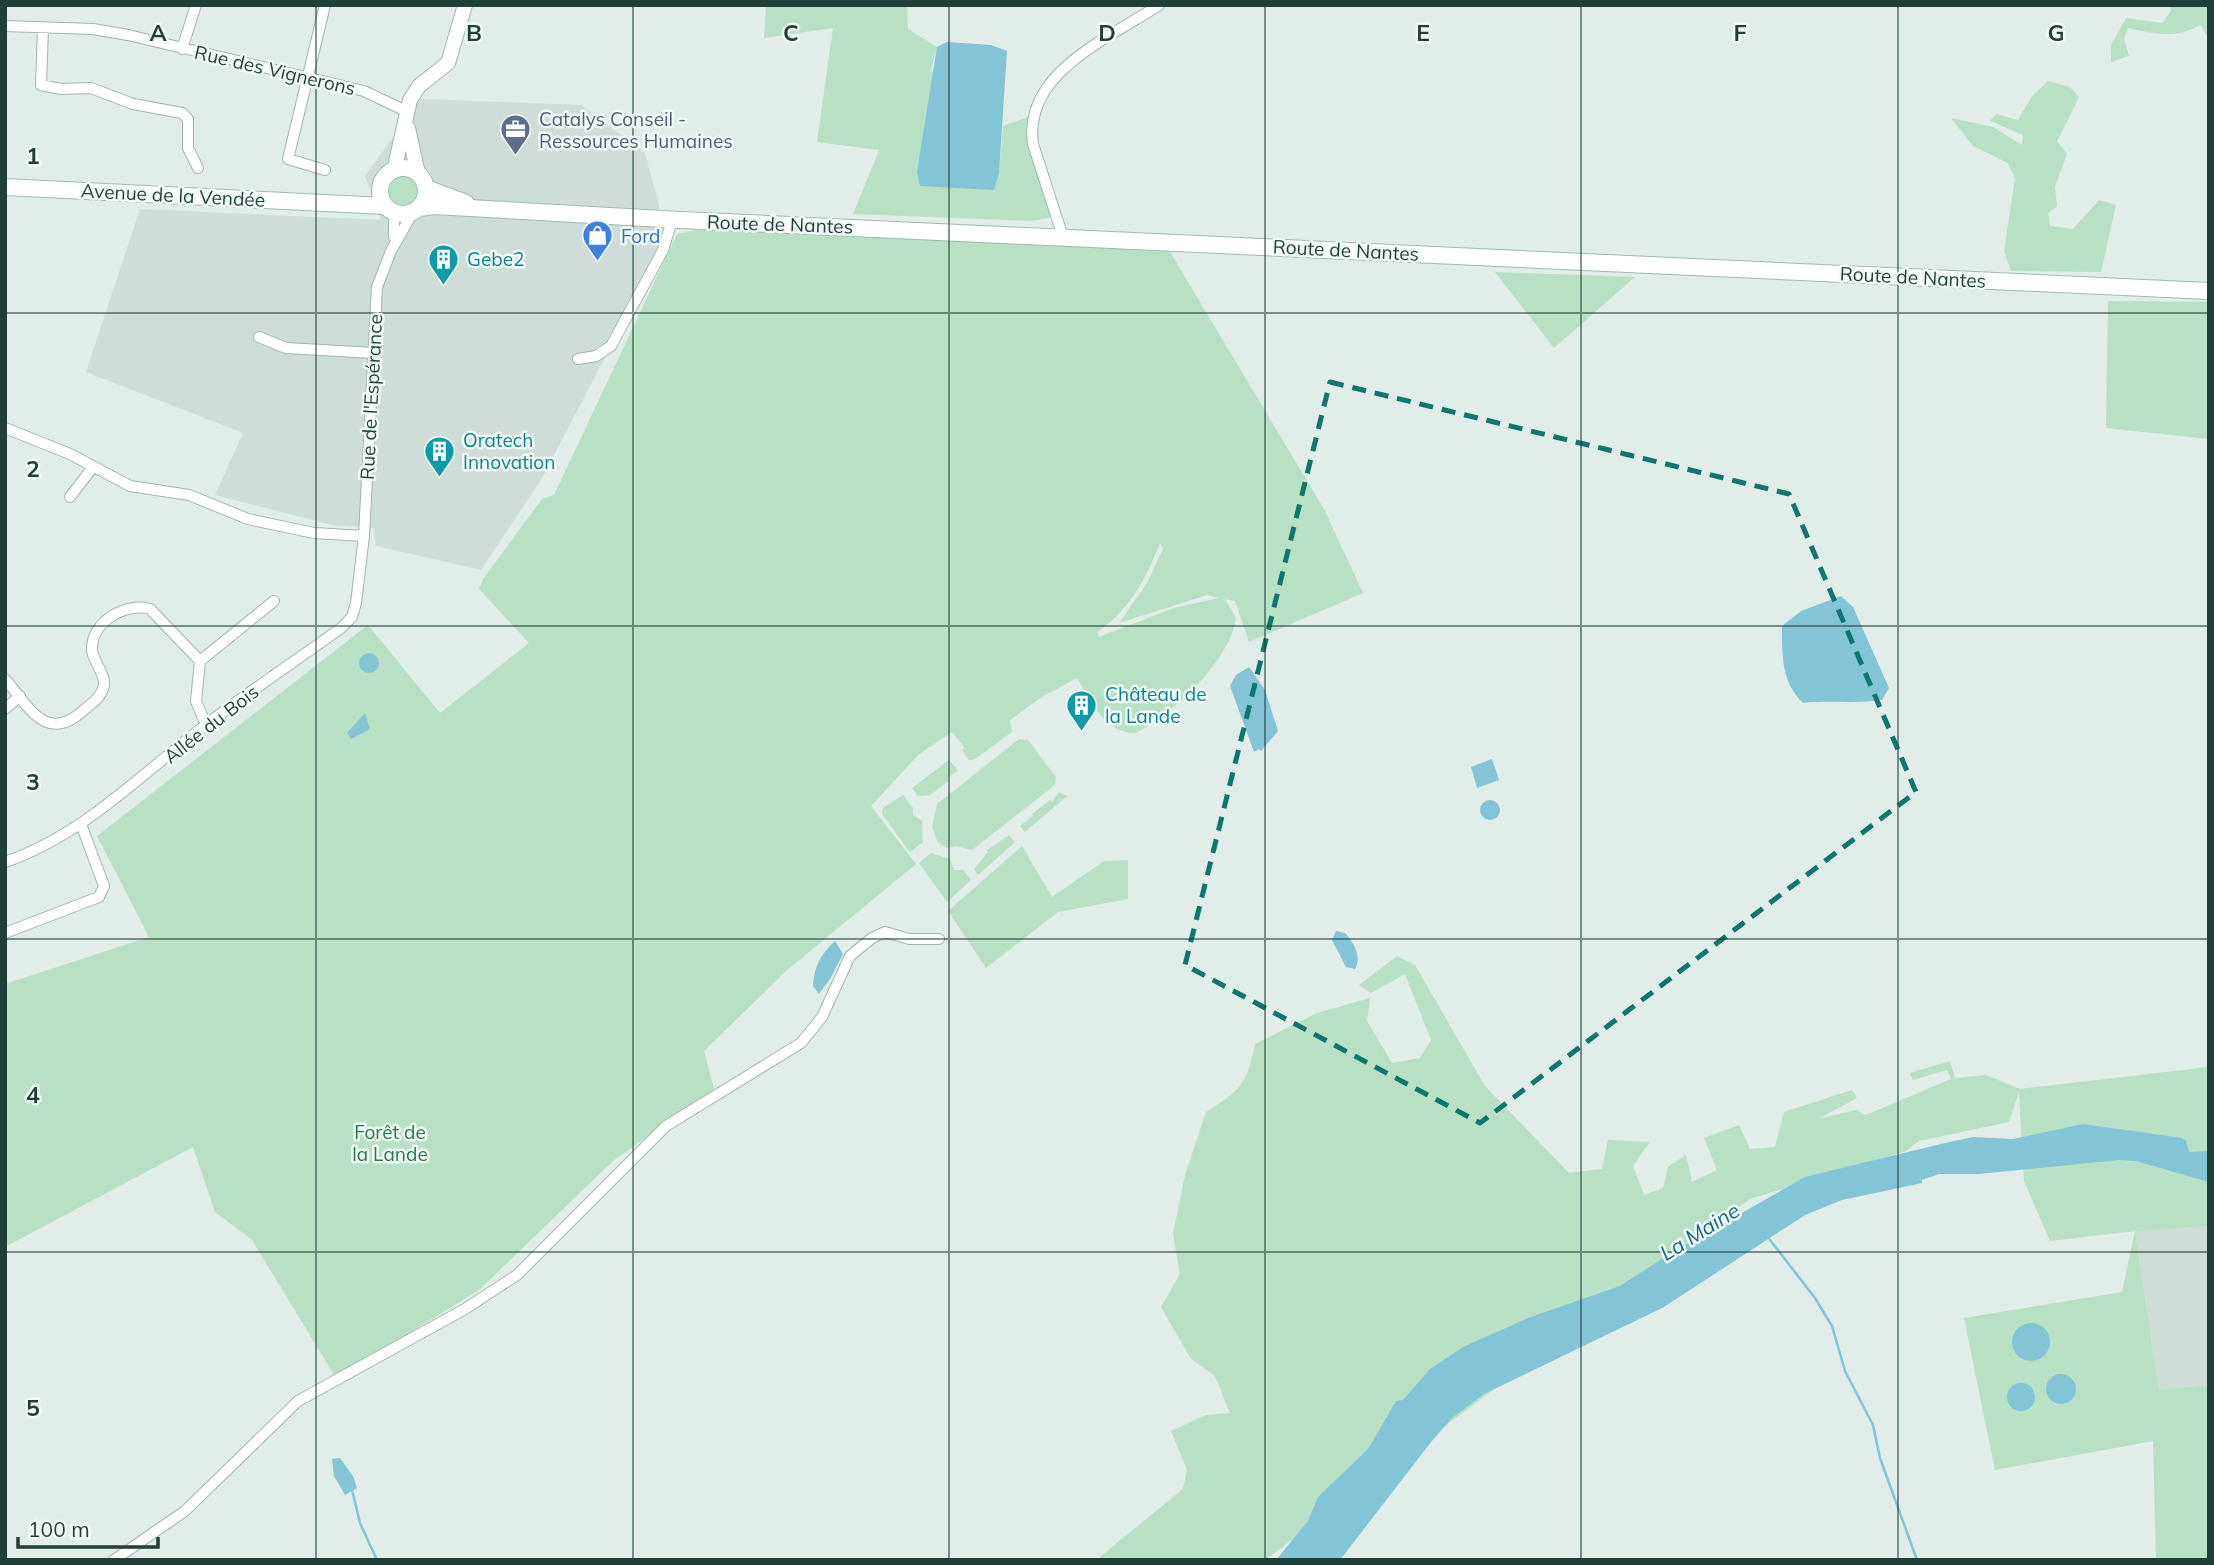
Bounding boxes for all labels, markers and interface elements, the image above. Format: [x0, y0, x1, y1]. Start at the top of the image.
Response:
text: A [149, 18, 167, 47]
text: B [466, 18, 482, 47]
text: C [783, 18, 799, 47]
text: D [1098, 18, 1116, 47]
text: E [1416, 18, 1430, 47]
text: F [1733, 18, 1747, 47]
text: G [2047, 18, 2065, 47]
street label: Rue des Vignerons [192, 40, 358, 100]
place label: Catalys Conseil - Ressources Humaines [539, 107, 733, 153]
office icon: Catalys Conseil - Ressources Humaines [499, 113, 533, 157]
text: 1 [26, 141, 40, 170]
street label: Avenue de la Vendée [80, 178, 266, 212]
street label: Route de Nantes [706, 209, 854, 239]
shop icon: Ford [581, 219, 615, 263]
place label: Ford [621, 224, 660, 248]
street label: Route de Nantes [1272, 234, 1420, 266]
building icon: Gebe2 [427, 242, 461, 286]
place label: Gebe2 [467, 247, 524, 271]
street label: Route de Nantes [1839, 261, 1987, 293]
street label: Rue de l'Espérance [355, 314, 387, 480]
place label: Oratech Innovation [463, 428, 555, 474]
building icon: Oratech Innovation [423, 434, 457, 478]
text: 2 [26, 454, 40, 483]
street label: Allée du Bois [159, 680, 263, 768]
place label: Château de la Lande [1105, 682, 1206, 728]
building icon: Château de la Lande [1065, 688, 1099, 732]
text: 3 [26, 767, 40, 796]
text: 4 [26, 1080, 40, 1109]
park label: Forêt de la Lande [352, 1120, 428, 1166]
water label: La Maine [1655, 1197, 1744, 1266]
text: 5 [26, 1393, 40, 1422]
scale bar [18, 1506, 158, 1550]
text: 100 m [28, 1516, 90, 1542]

